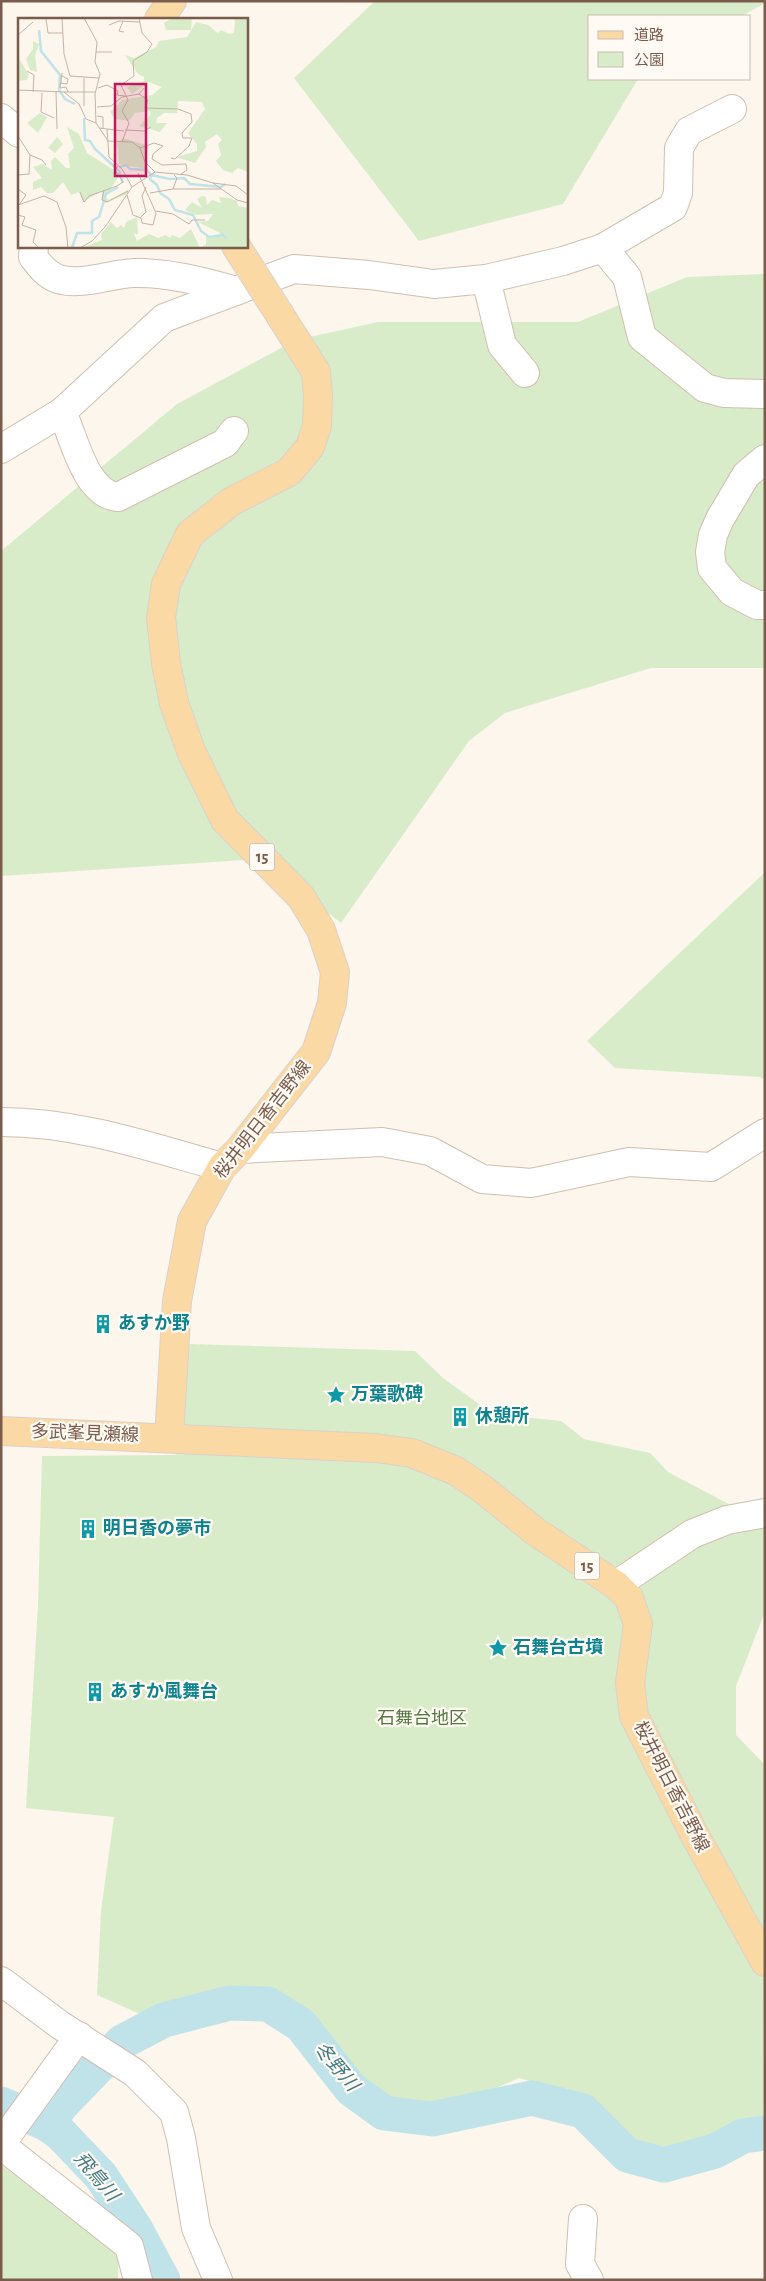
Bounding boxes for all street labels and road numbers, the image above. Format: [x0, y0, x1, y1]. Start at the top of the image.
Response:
road number: 15 [250, 844, 274, 870]
street label: 桜井明日香吉野線 [210, 1056, 314, 1182]
street label: 多武峯見瀬線 [31, 1421, 139, 1445]
road number: 15 [574, 1552, 600, 1580]
street label: 桜井明日香吉野線 [630, 1718, 713, 1855]

